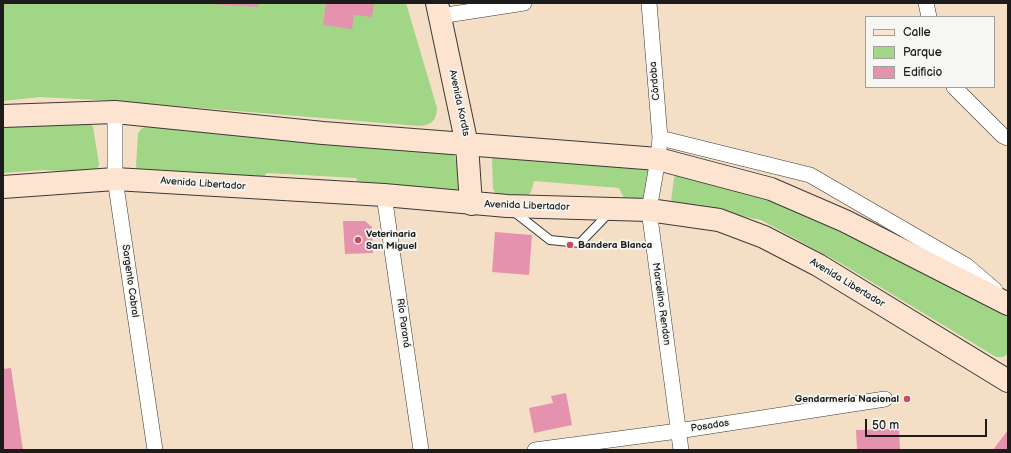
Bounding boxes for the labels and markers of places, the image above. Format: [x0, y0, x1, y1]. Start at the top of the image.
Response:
place label: Veterinaria San Miguel [366, 228, 417, 252]
marker: Veterinaria San Miguel [353, 235, 363, 245]
place label: Bandera Blanca [578, 239, 652, 251]
marker: Bandera Blanca [565, 240, 575, 250]
place label: Gendarmería Nacional [795, 393, 899, 405]
marker: Gendarmería Nacional [902, 394, 912, 404]

